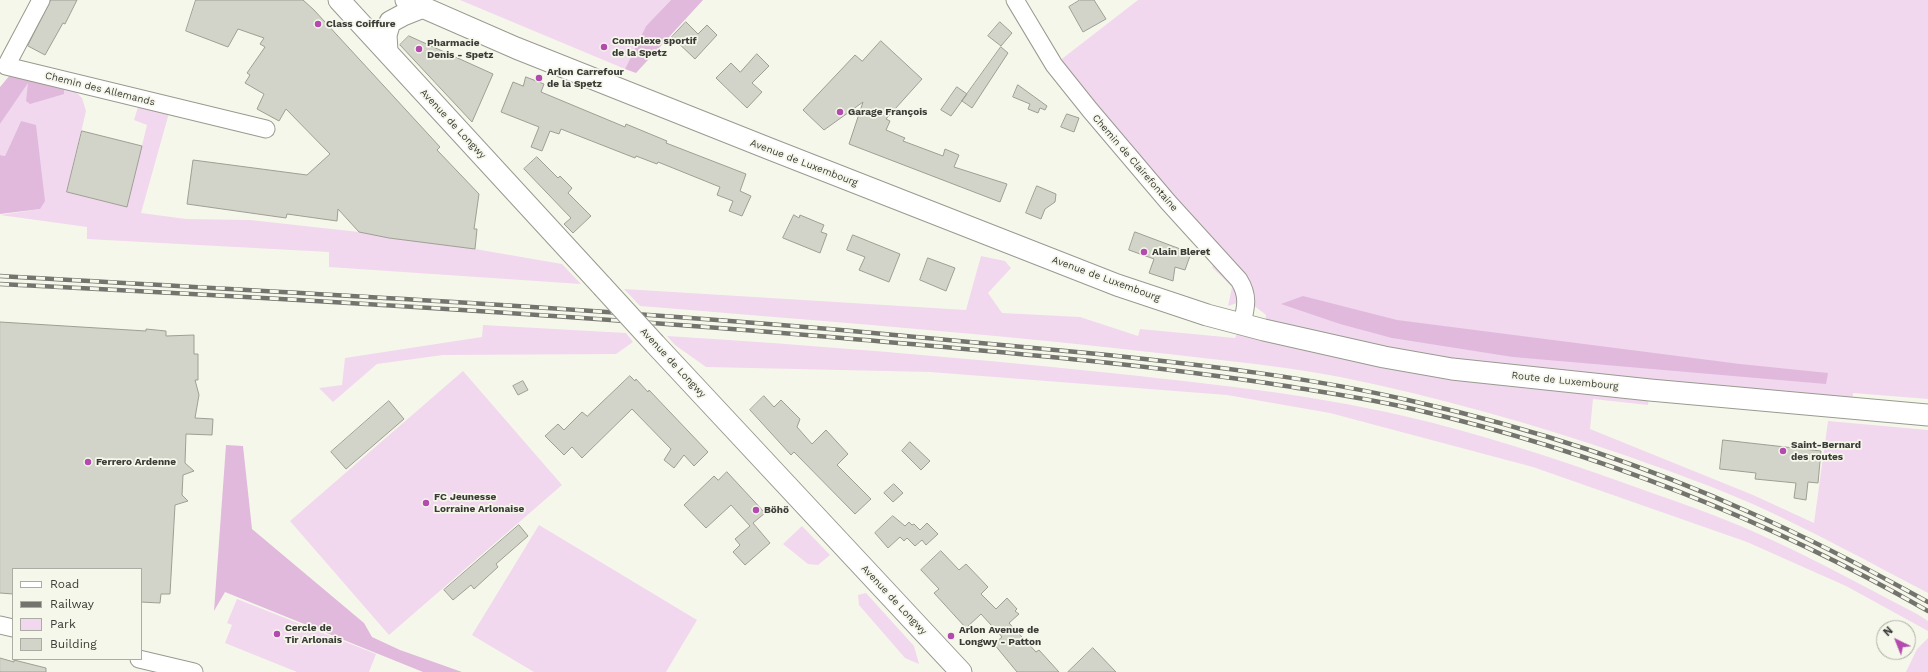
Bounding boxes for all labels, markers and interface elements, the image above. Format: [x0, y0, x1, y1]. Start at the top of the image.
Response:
place label: Class Coiffure [326, 18, 396, 30]
marker: Class Coiffure [313, 19, 323, 29]
place label: Complexe sportif de la Spetz [612, 35, 697, 58]
place label: Pharmacie Denis - Spetz [427, 37, 493, 60]
marker: Complexe sportif de la Spetz [599, 42, 609, 52]
marker: Pharmacie Denis - Spetz [414, 44, 424, 54]
place label: Arlon Carrefour de la Spetz [547, 66, 624, 90]
street label: Chemin des Allemands [44, 70, 156, 108]
marker: Arlon Carrefour de la Spetz [534, 73, 544, 83]
street label: Avenue de Longwy [418, 87, 488, 161]
place label: Garage François [848, 106, 927, 118]
marker: Garage François [835, 107, 845, 117]
street label: Chemin de Clairefontaine [1090, 112, 1180, 214]
street label: Avenue de Luxembourg [749, 137, 859, 189]
place label: Alain Bleret [1152, 246, 1210, 258]
marker: Alain Bleret [1139, 247, 1149, 257]
street label: Avenue de Luxembourg [1050, 254, 1162, 304]
street label: Avenue de Longwy [638, 326, 708, 400]
street label: Route de Luxembourg [1511, 369, 1619, 393]
place label: Saint-Bernard des routes [1791, 439, 1861, 462]
marker: Saint-Bernard des routes [1778, 446, 1788, 456]
place label: Ferrero Ardenne [96, 456, 176, 468]
marker: Ferrero Ardenne [83, 457, 93, 467]
place label: FC Jeunesse Lorraine Arlonaise [434, 491, 524, 514]
marker: FC Jeunesse Lorraine Arlonaise [421, 498, 431, 508]
place label: Böhö [764, 504, 789, 516]
marker: Böhö [751, 505, 761, 515]
street label: Avenue de Longwy [859, 563, 929, 637]
legend [12, 568, 142, 660]
text: Road [50, 577, 79, 591]
text: Railway [50, 597, 94, 611]
text: Park [50, 617, 76, 631]
north arrow [1876, 620, 1916, 660]
place label: Cercle de Tir Arlonais [285, 622, 342, 646]
place label: Arlon Avenue de Longwy - Patton [959, 624, 1041, 648]
text: N [1881, 624, 1896, 639]
marker: Cercle de Tir Arlonais [272, 629, 282, 639]
marker: Arlon Avenue de Longwy - Patton [946, 631, 956, 641]
text: Building [50, 637, 97, 651]

